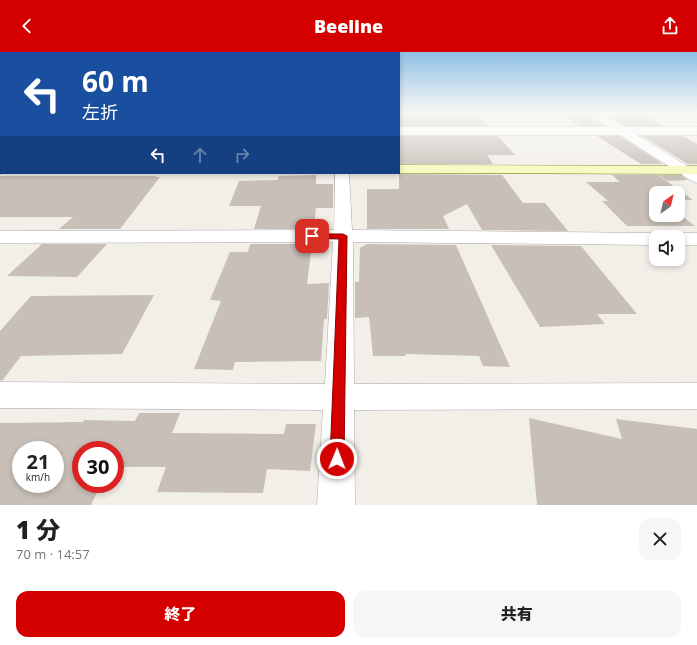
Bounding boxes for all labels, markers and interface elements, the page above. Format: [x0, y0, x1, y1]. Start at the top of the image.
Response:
text: Beeline [314, 14, 383, 38]
icon: back [16, 15, 38, 37]
icon: share [659, 15, 681, 37]
text: 60 m [82, 62, 149, 100]
icon: left [16, 68, 68, 120]
text: 左折 [82, 100, 118, 124]
icon: left [147, 144, 169, 166]
icon: ahead [189, 144, 211, 166]
icon: right [231, 144, 253, 166]
north arrow [649, 186, 685, 222]
map controls [649, 186, 685, 266]
pin [295, 219, 329, 253]
icon: arrive [301, 225, 323, 247]
button: sound [649, 230, 685, 266]
position arrow [316, 438, 358, 480]
speed limit sign: 30 [72, 441, 124, 493]
text: 21 [27, 448, 49, 475]
text: km/h [26, 470, 50, 484]
text: 1 分 [16, 513, 60, 546]
button: close [639, 518, 681, 560]
text: 70 m · 14:57 [16, 545, 90, 563]
button: 終了 [16, 591, 345, 637]
button: 共有 [353, 591, 681, 637]

